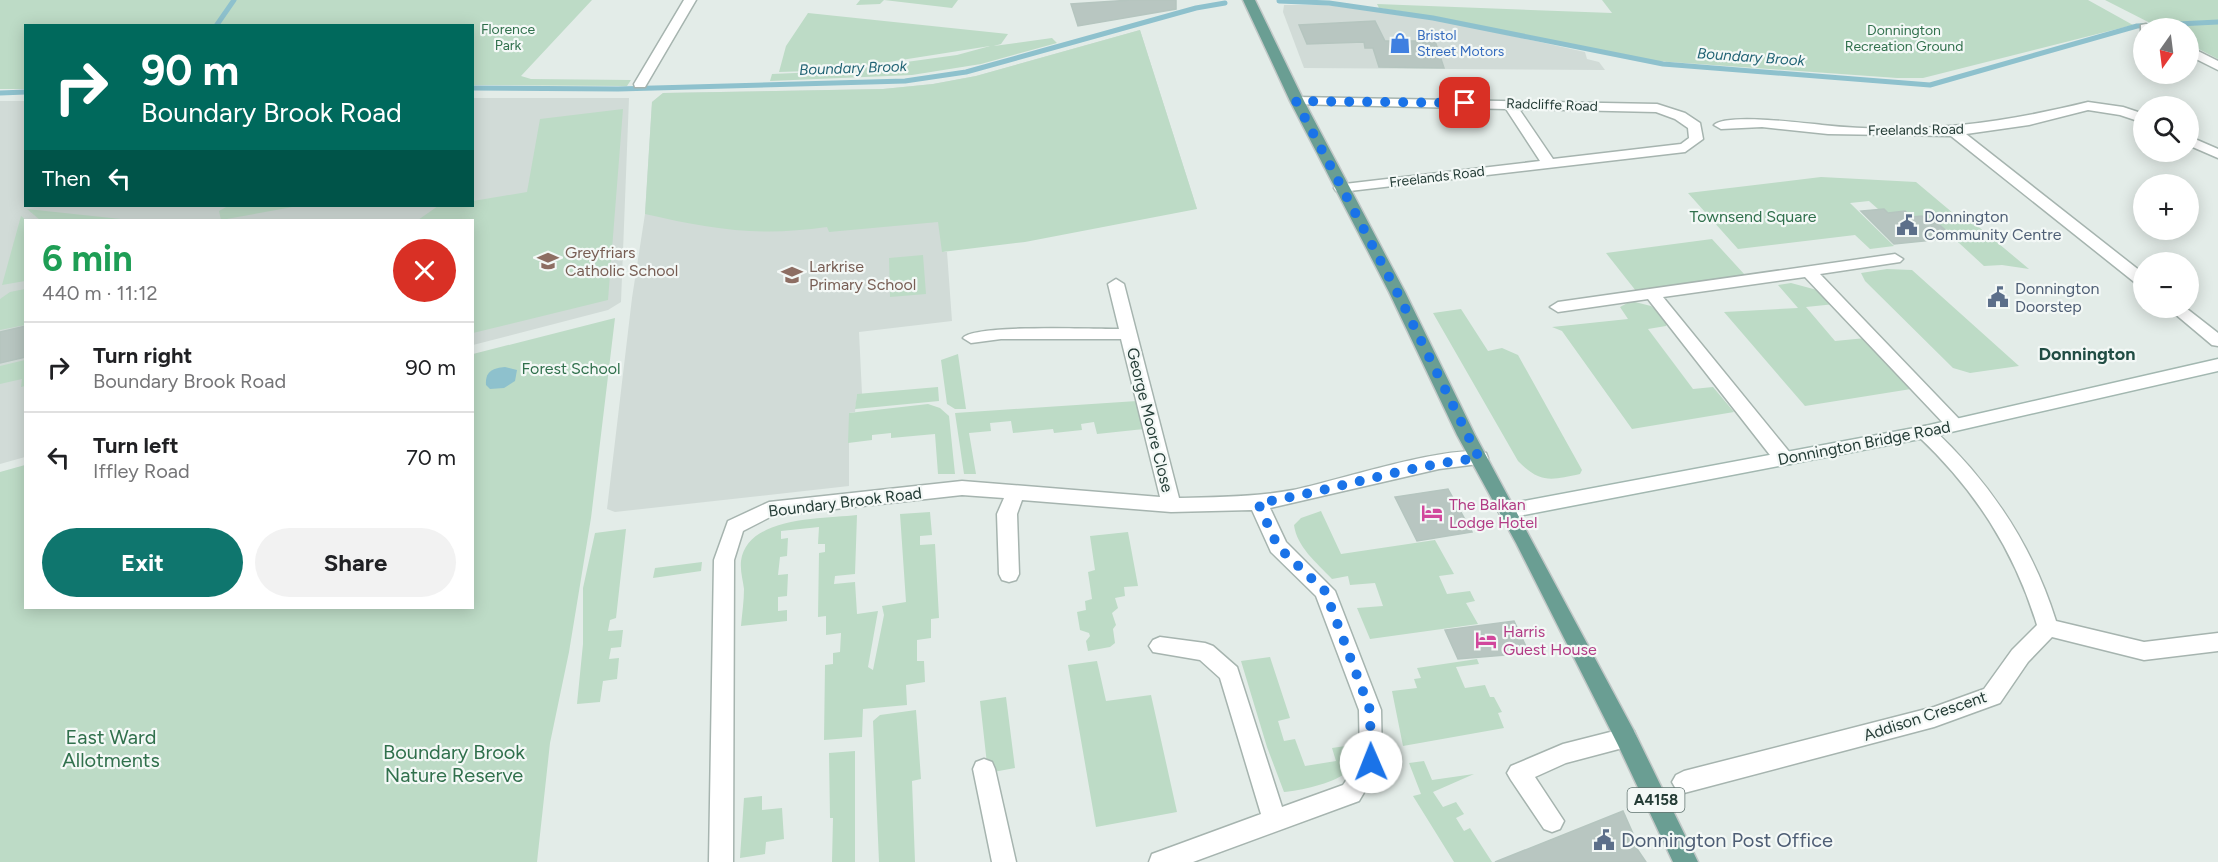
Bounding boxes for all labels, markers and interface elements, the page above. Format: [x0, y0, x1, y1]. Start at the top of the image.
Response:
north arrow [2133, 18, 2199, 84]
map controls [2133, 18, 2199, 318]
park label: Florence Park [481, 21, 535, 54]
park label: Donnington Recreation Ground [1845, 22, 1963, 55]
place label: Bristol Street Motors [1417, 27, 1504, 60]
shop icon: Bristol Street Motors [1388, 31, 1412, 55]
water label: Boundary Brook [1697, 44, 1806, 70]
text: 90 m [141, 45, 239, 96]
icon: right [42, 48, 120, 126]
water label: Boundary Brook [799, 57, 908, 79]
pin [1439, 77, 1490, 128]
icon: arrive [1448, 86, 1481, 119]
street label: Radcliffe Road [1506, 95, 1598, 115]
text: Boundary Brook Road [141, 96, 402, 129]
button: search [2133, 96, 2199, 162]
street label: Freelands Road [1868, 121, 1964, 139]
icon: left [103, 162, 136, 195]
street label: Freelands Road [1388, 163, 1486, 191]
text: Then [42, 165, 91, 192]
button: + [2133, 174, 2199, 240]
park label: Townsend Square [1689, 207, 1817, 226]
place label: Donnington Community Centre [1924, 207, 2062, 244]
public building icon: Donnington Community Centre [1895, 213, 1919, 237]
text: 6 min [42, 237, 133, 280]
button: close [393, 239, 456, 302]
place label: Greyfriars Catholic School [565, 243, 678, 280]
school or university icon: Greyfriars Catholic School [536, 249, 560, 273]
button: − [2133, 252, 2199, 318]
place label: Larkrise Primary School [809, 257, 916, 294]
school or university icon: Larkrise Primary School [780, 263, 804, 287]
place label: Donnington Doorstep [2015, 279, 2099, 316]
text: 440 m · 11:12 [42, 281, 158, 305]
public building icon: Donnington Doorstep [1986, 285, 2010, 309]
text: Turn right [93, 342, 192, 369]
district label: Donnington [2038, 343, 2136, 365]
street label: George Moore Close [1123, 346, 1177, 495]
icon: right [42, 351, 75, 384]
text: 90 m [405, 354, 456, 381]
park label: Forest School [522, 359, 620, 378]
text: Boundary Brook Road [93, 369, 286, 393]
street label: Donnington Bridge Road [1776, 417, 1952, 469]
text: Turn left [93, 432, 179, 459]
icon: left [42, 441, 75, 474]
text: 70 m [406, 444, 456, 471]
text: Iffley Road [93, 459, 190, 483]
street label: Boundary Brook Road [767, 483, 923, 521]
place label: The Balkan Lodge Hotel [1449, 495, 1538, 532]
hotel icon: The Balkan Lodge Hotel [1420, 501, 1444, 525]
button: Exit [42, 528, 243, 597]
button: Share [255, 528, 456, 597]
place label: Harris Guest House [1503, 622, 1597, 659]
hotel icon: Harris Guest House [1474, 628, 1498, 652]
street label: Addison Crescent [1861, 687, 1989, 745]
park label: East Ward Allotments [62, 725, 160, 772]
position arrow [1339, 730, 1403, 794]
park label: Boundary Brook Nature Reserve [383, 740, 525, 787]
road number: A4158 [1628, 788, 1684, 812]
public building icon: Donnington Post Office [1592, 828, 1616, 852]
place label: Donnington Post Office [1621, 828, 1833, 852]

